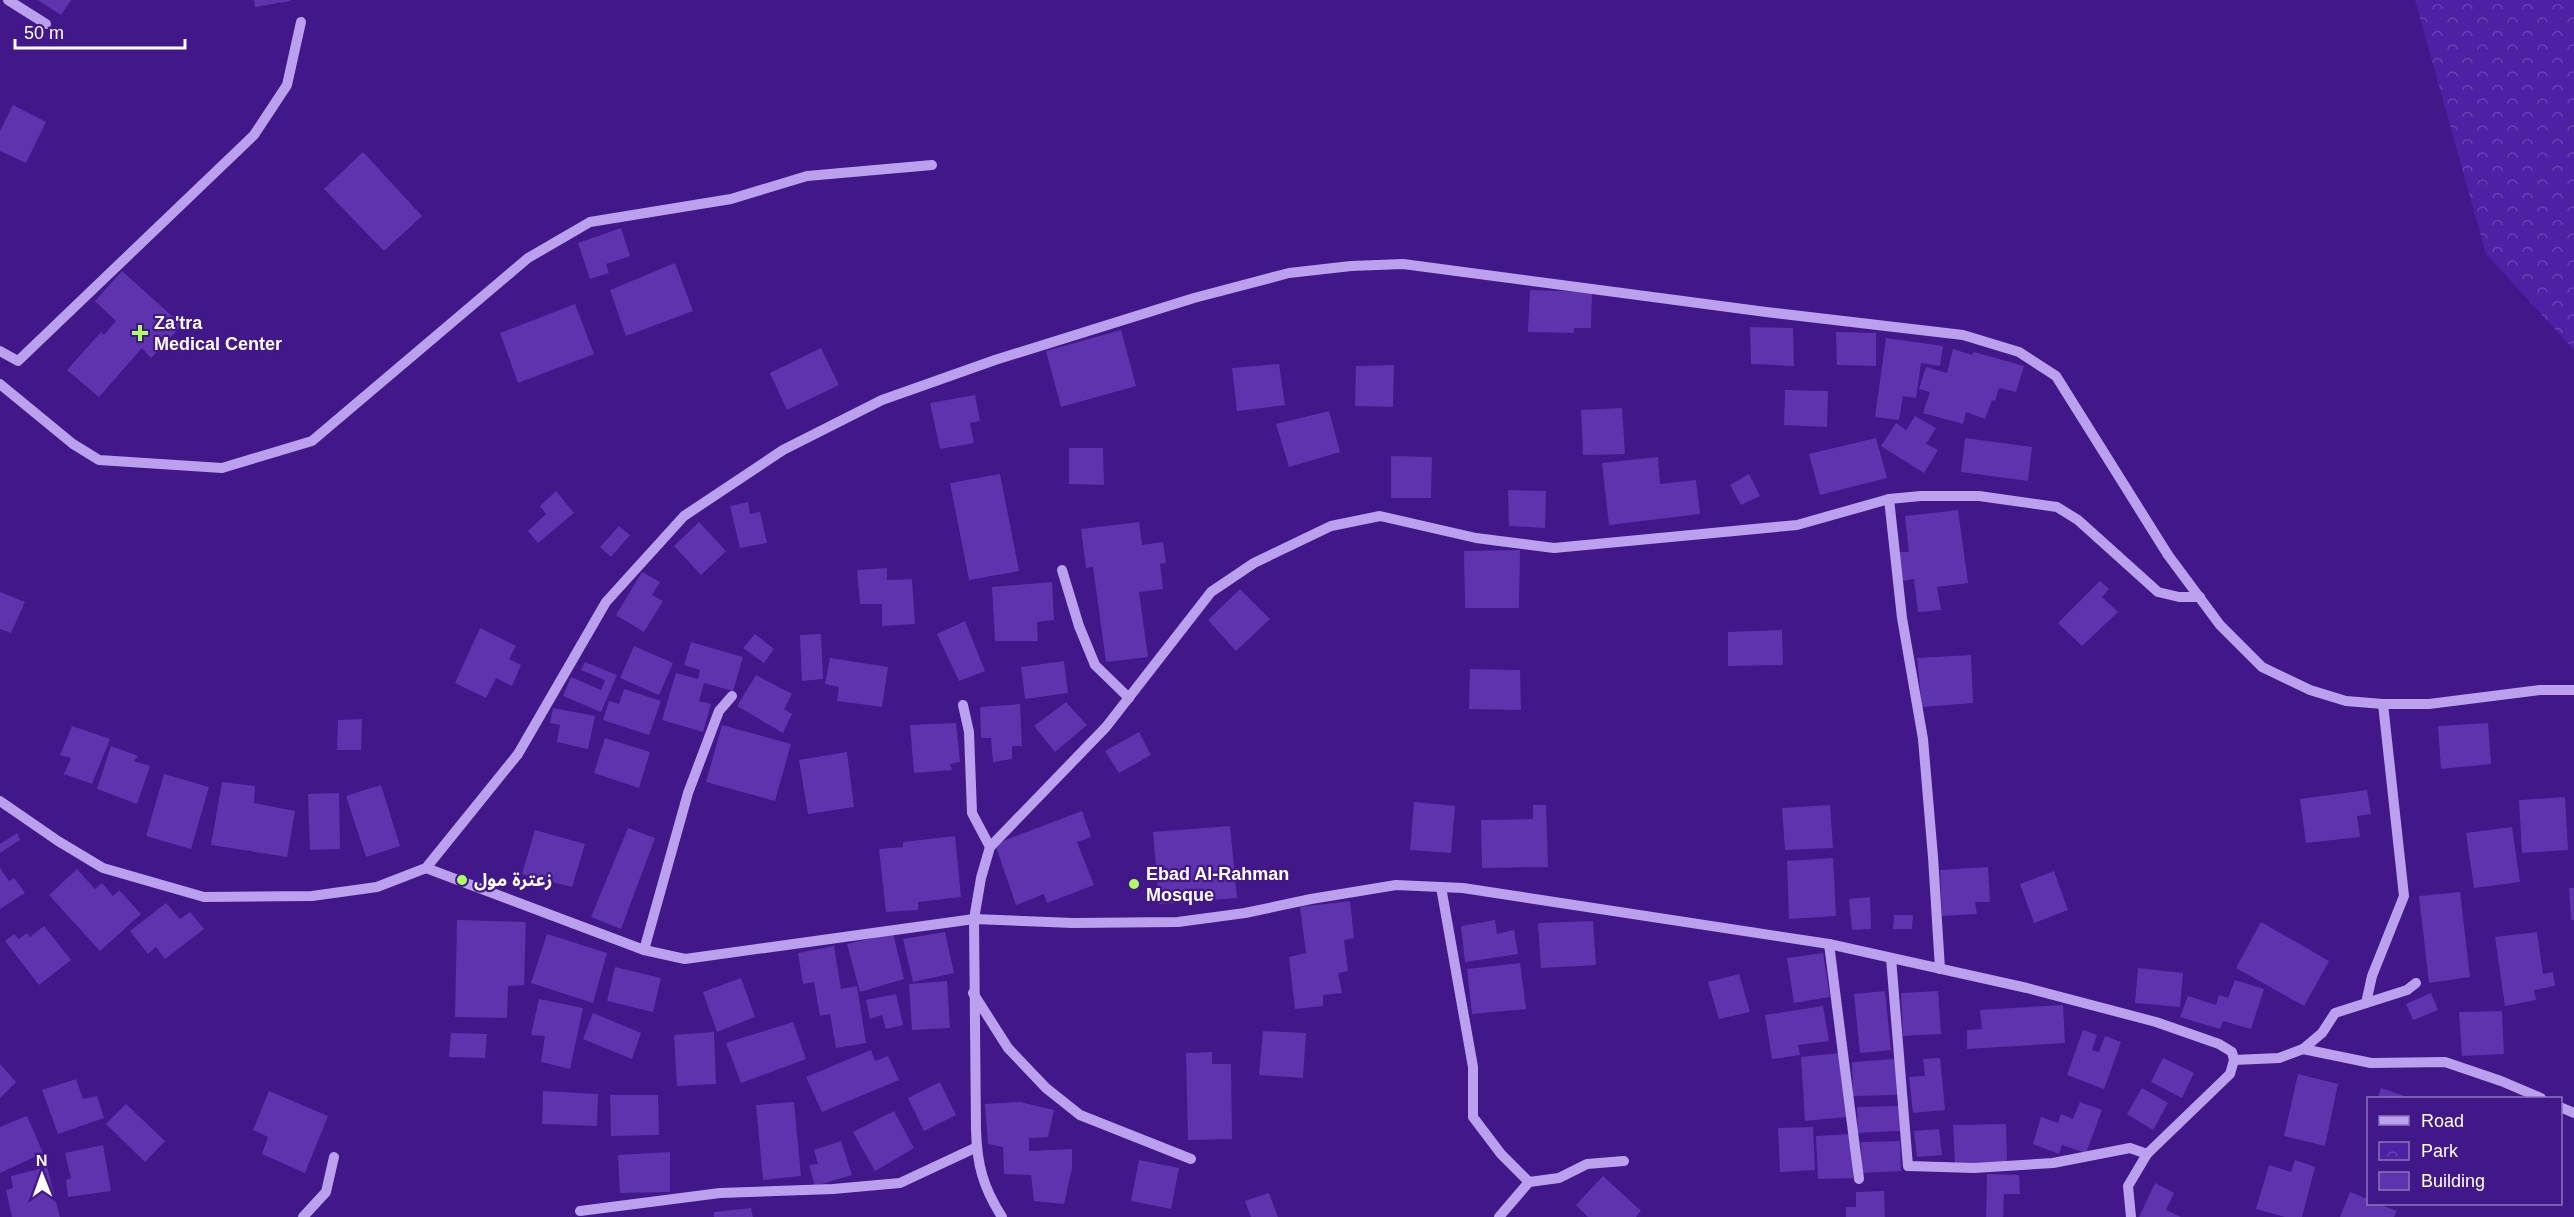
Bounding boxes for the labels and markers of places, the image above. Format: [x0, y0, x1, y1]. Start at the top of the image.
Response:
place label: Za'tra Medical Center [154, 313, 282, 354]
marker: Za'tra Medical Center [131, 324, 149, 342]
place label: Ebad Al-Rahman Mosque [1146, 864, 1289, 905]
place label: زعترة مول [474, 870, 552, 891]
marker: زعترة مول [455, 873, 469, 887]
marker: Ebad Al-Rahman Mosque [1127, 877, 1141, 891]

